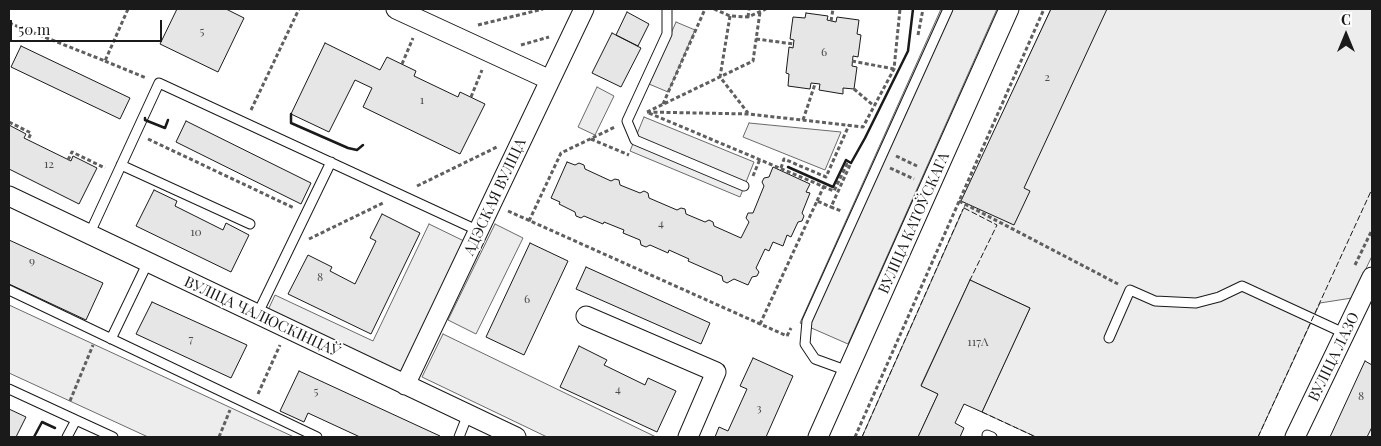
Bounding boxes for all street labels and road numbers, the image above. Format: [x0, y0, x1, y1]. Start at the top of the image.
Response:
street label: АДЭСКАЯ ВУЛІЦА [460, 136, 530, 258]
street label: ВУЛІЦА КАТОЎСКАГА [875, 150, 953, 296]
street label: ВУЛІЦА ЧАЛЮСКІНЦАЎ [181, 273, 343, 361]
street label: ВУЛІЦА ЛАЗО [1305, 309, 1363, 405]

